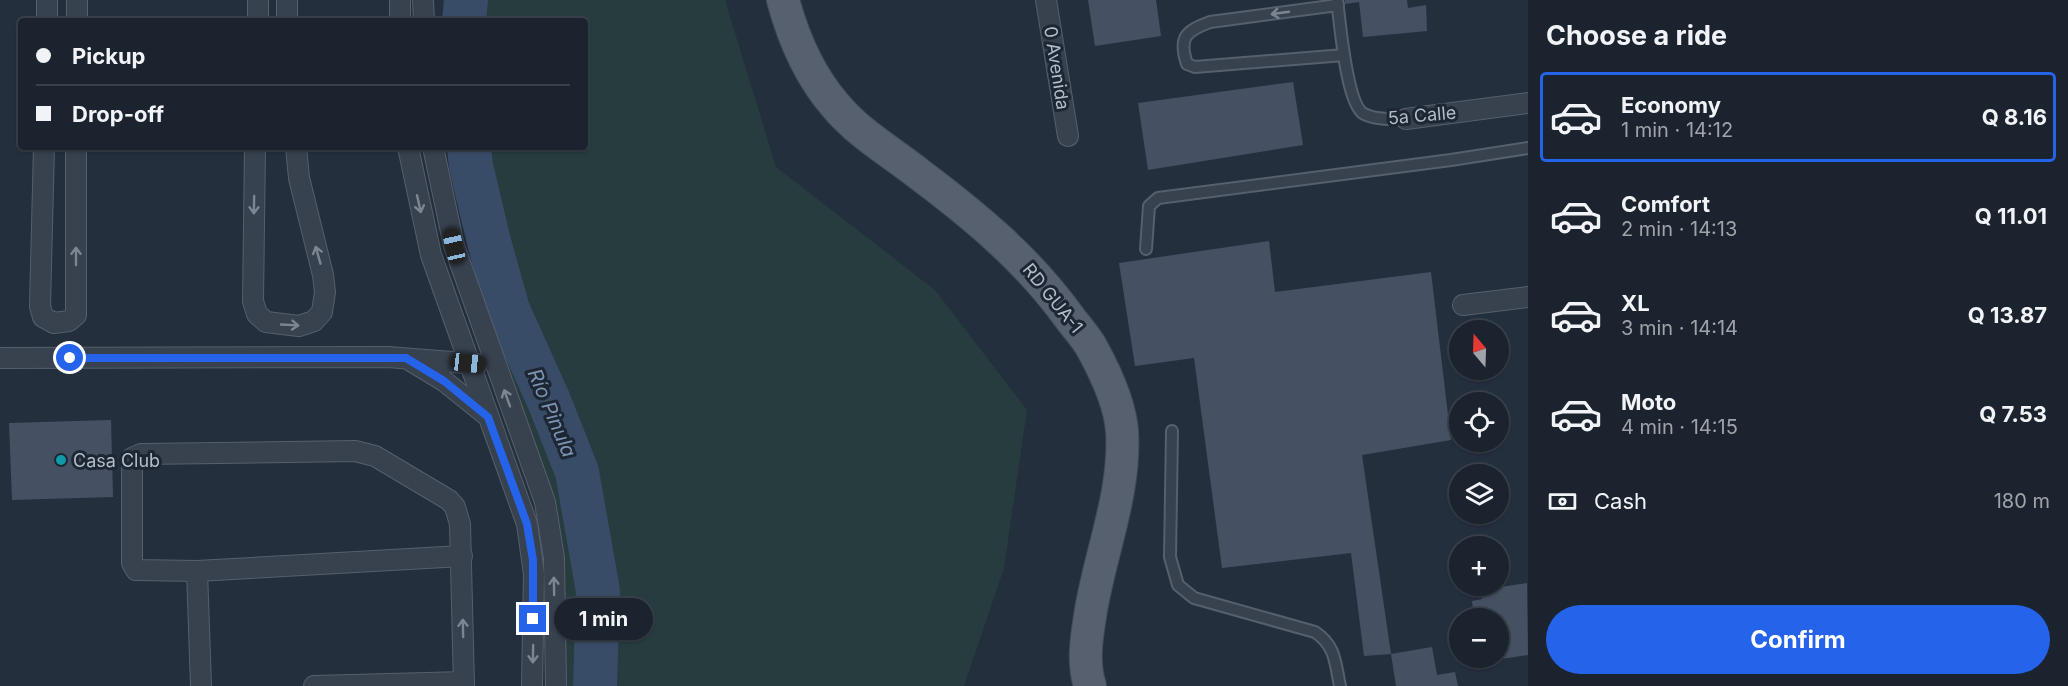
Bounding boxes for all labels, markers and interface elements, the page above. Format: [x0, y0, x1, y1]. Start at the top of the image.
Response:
one-way arrow [1270, 7, 1290, 18]
text: Choose a ride [1546, 19, 1727, 52]
street label: 0 Avenida [1040, 25, 1074, 111]
text: Pickup [72, 43, 146, 69]
icon: car [1549, 90, 1603, 144]
text: Economy [1621, 92, 1721, 118]
text: Drop-off [72, 101, 164, 127]
street label: 5a Calle [1387, 102, 1457, 128]
text: Q 8.16 [1982, 104, 2047, 130]
text: 1 min · 14:12 [1621, 118, 1733, 142]
icon: car [1549, 189, 1603, 243]
text: Comfort [1621, 191, 1710, 217]
one-way arrow [414, 194, 425, 214]
one-way arrow [249, 195, 260, 215]
text: Q 11.01 [1975, 203, 2047, 229]
text: 2 min · 14:13 [1621, 217, 1737, 241]
car [441, 226, 467, 266]
one-way arrow [311, 246, 323, 265]
one-way arrow [70, 247, 82, 267]
street label: RD GUA-1 [1019, 259, 1087, 337]
icon: car [1549, 288, 1603, 342]
text: XL [1621, 290, 1650, 316]
text: Q 13.87 [1968, 302, 2047, 328]
text: 3 min · 14:14 [1621, 316, 1738, 340]
one-way arrow [280, 319, 300, 330]
north arrow [1449, 320, 1509, 380]
map controls [1449, 320, 1509, 668]
route start [56, 344, 83, 371]
car [449, 352, 487, 374]
water label: Río Pinula [523, 365, 581, 461]
icon: car [1549, 387, 1603, 441]
one-way arrow [501, 389, 512, 408]
text: Moto [1621, 389, 1676, 415]
button: locate [1449, 392, 1509, 452]
text: Q 7.53 [1979, 401, 2047, 427]
text: 4 min · 14:15 [1621, 415, 1738, 439]
place label: Casa Club [73, 450, 160, 471]
marker: Casa Club [54, 453, 68, 467]
button: layers [1449, 464, 1509, 524]
icon: cash [1546, 485, 1579, 518]
text: Cash [1594, 488, 1647, 514]
text: 180 m [1994, 489, 2050, 513]
button: + [1449, 536, 1509, 596]
one-way arrow [548, 576, 560, 596]
callout: 1 min [554, 598, 653, 640]
route end [519, 605, 546, 632]
button: Confirm [1546, 605, 2050, 674]
text: 1 min [579, 607, 628, 631]
button: − [1449, 608, 1509, 668]
one-way arrow [457, 618, 469, 638]
one-way arrow [527, 643, 539, 663]

